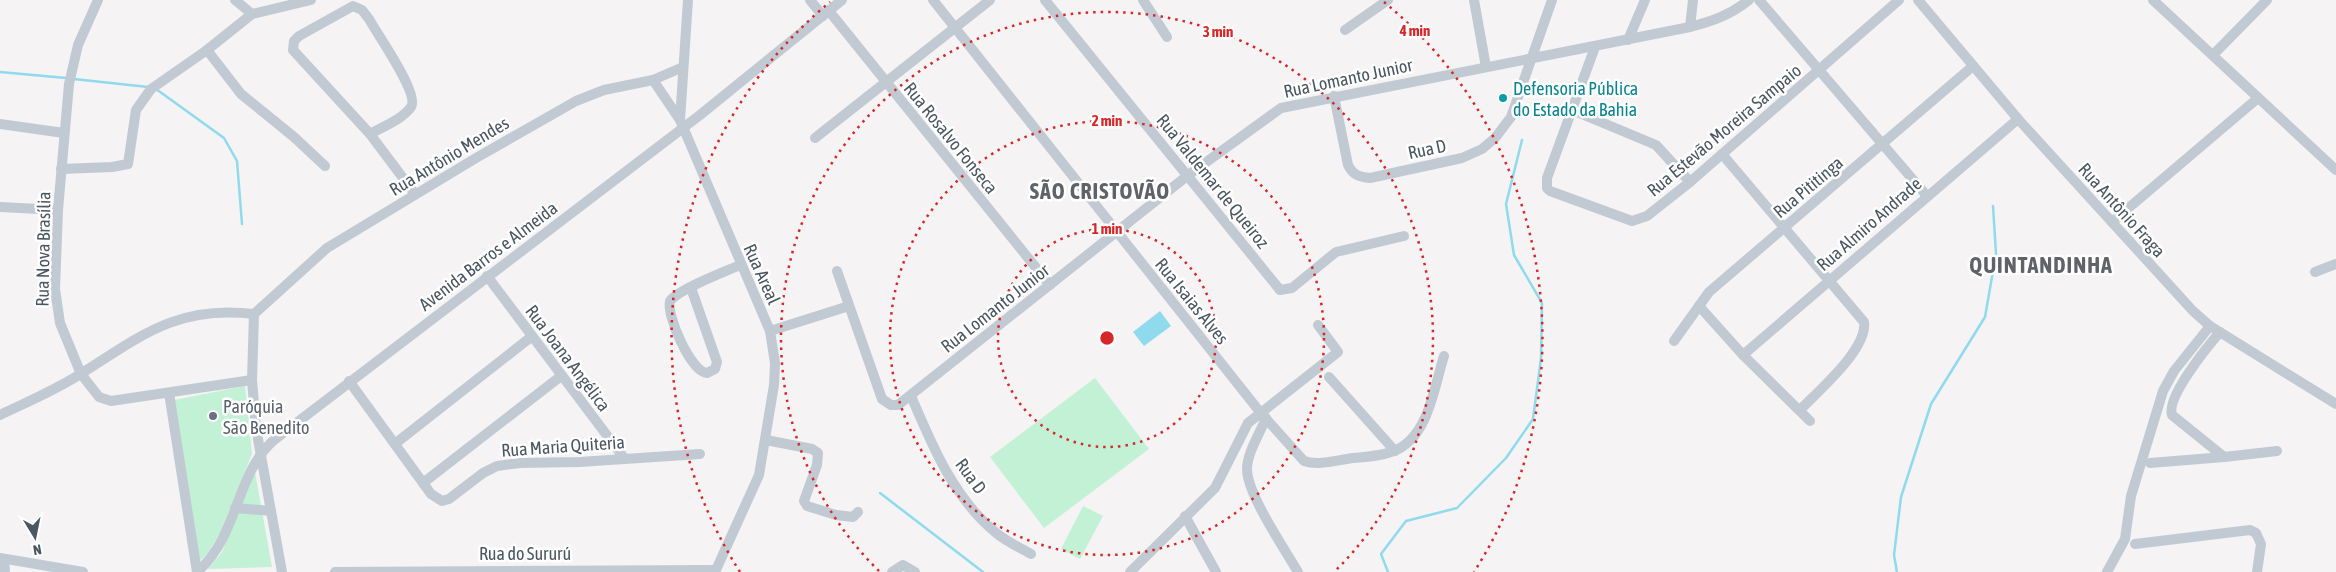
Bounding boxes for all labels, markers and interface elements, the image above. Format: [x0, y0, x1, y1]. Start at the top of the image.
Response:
text: 4 min [1399, 22, 1430, 39]
text: 3 min [1203, 23, 1233, 40]
street label: Rua Lomanto Junior [1282, 54, 1415, 102]
street label: Rua Estevão Moreira Sampaio [1643, 59, 1805, 201]
street label: Rua Rosalvo Fonseca [900, 78, 1002, 198]
place label: Defensoria Pública do Estado da Bahia [1513, 78, 1638, 120]
marker: Defensoria Pública do Estado da Bahia [1497, 92, 1509, 104]
street label: Rua Valdemar de Queiroz [1152, 110, 1274, 253]
street label: Rua Antônio Mendes [386, 112, 512, 200]
text: 2 min [1092, 112, 1122, 129]
street label: Rua D [1406, 135, 1448, 163]
street label: Rua Pititinga [1769, 152, 1847, 222]
street label: Rua Antônio Fraga [2074, 159, 2170, 261]
street label: Rua Almiro Andrade [1812, 173, 1926, 275]
district label: SÃO CRISTOVÃO [1030, 178, 1170, 204]
street label: Rua Nova Brasília [31, 191, 55, 307]
street label: Avenida Barros e Almeida [415, 197, 561, 315]
text: 1 min [1092, 220, 1122, 237]
street label: Rua Areal [739, 241, 785, 308]
district label: QUINTANDINHA [1969, 252, 2113, 278]
street label: Rua Isaias Alves [1151, 254, 1233, 348]
street label: Rua Lomanto Junior [937, 259, 1054, 357]
street label: Rua Joana Angélica [521, 301, 615, 415]
centre of rings [1098, 329, 1116, 347]
place label: Paróquia São Benedito [223, 396, 310, 438]
marker: Paróquia São Benedito [207, 410, 219, 422]
street label: Rua Maria Quiteria [501, 431, 625, 461]
street label: Rua D [951, 454, 991, 498]
north arrow [10, 512, 60, 562]
text: N [32, 541, 43, 558]
street label: Rua do Sururú [479, 543, 571, 564]

